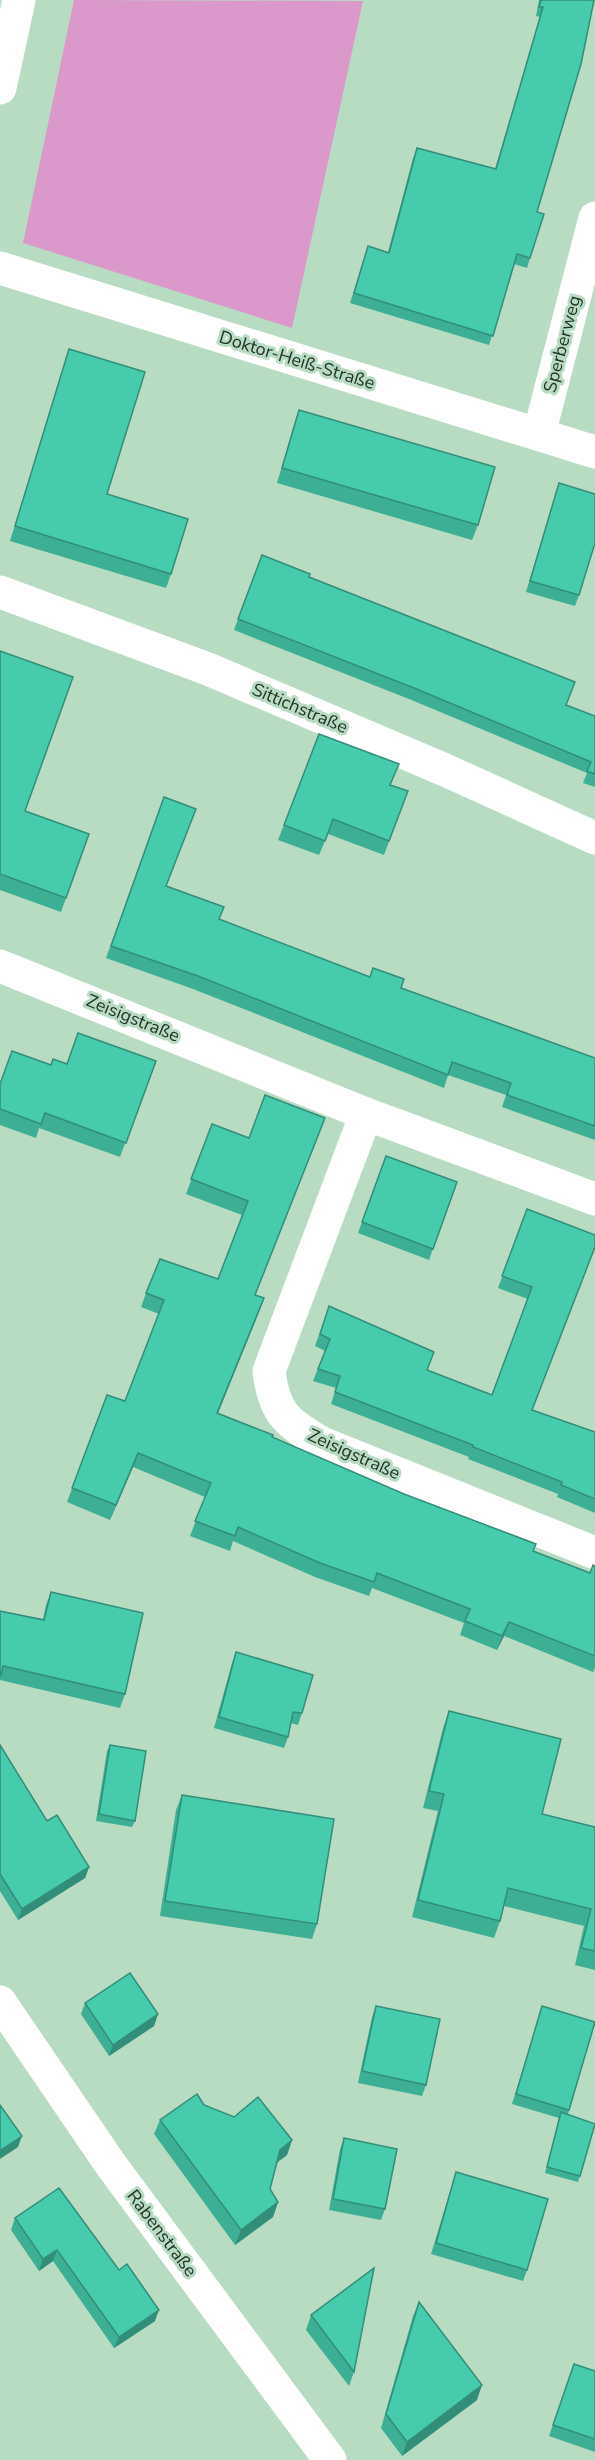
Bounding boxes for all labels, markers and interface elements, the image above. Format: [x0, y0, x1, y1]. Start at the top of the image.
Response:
street label: Sperberweg [537, 293, 587, 395]
street label: Doktor-Heiß-Straße [216, 325, 378, 395]
street label: Sittichstraße [248, 677, 352, 739]
street label: Zeisigstraße [83, 988, 183, 1048]
street label: Zeisigstraße [304, 1423, 404, 1485]
street label: Rabenstraße [121, 2185, 203, 2281]

